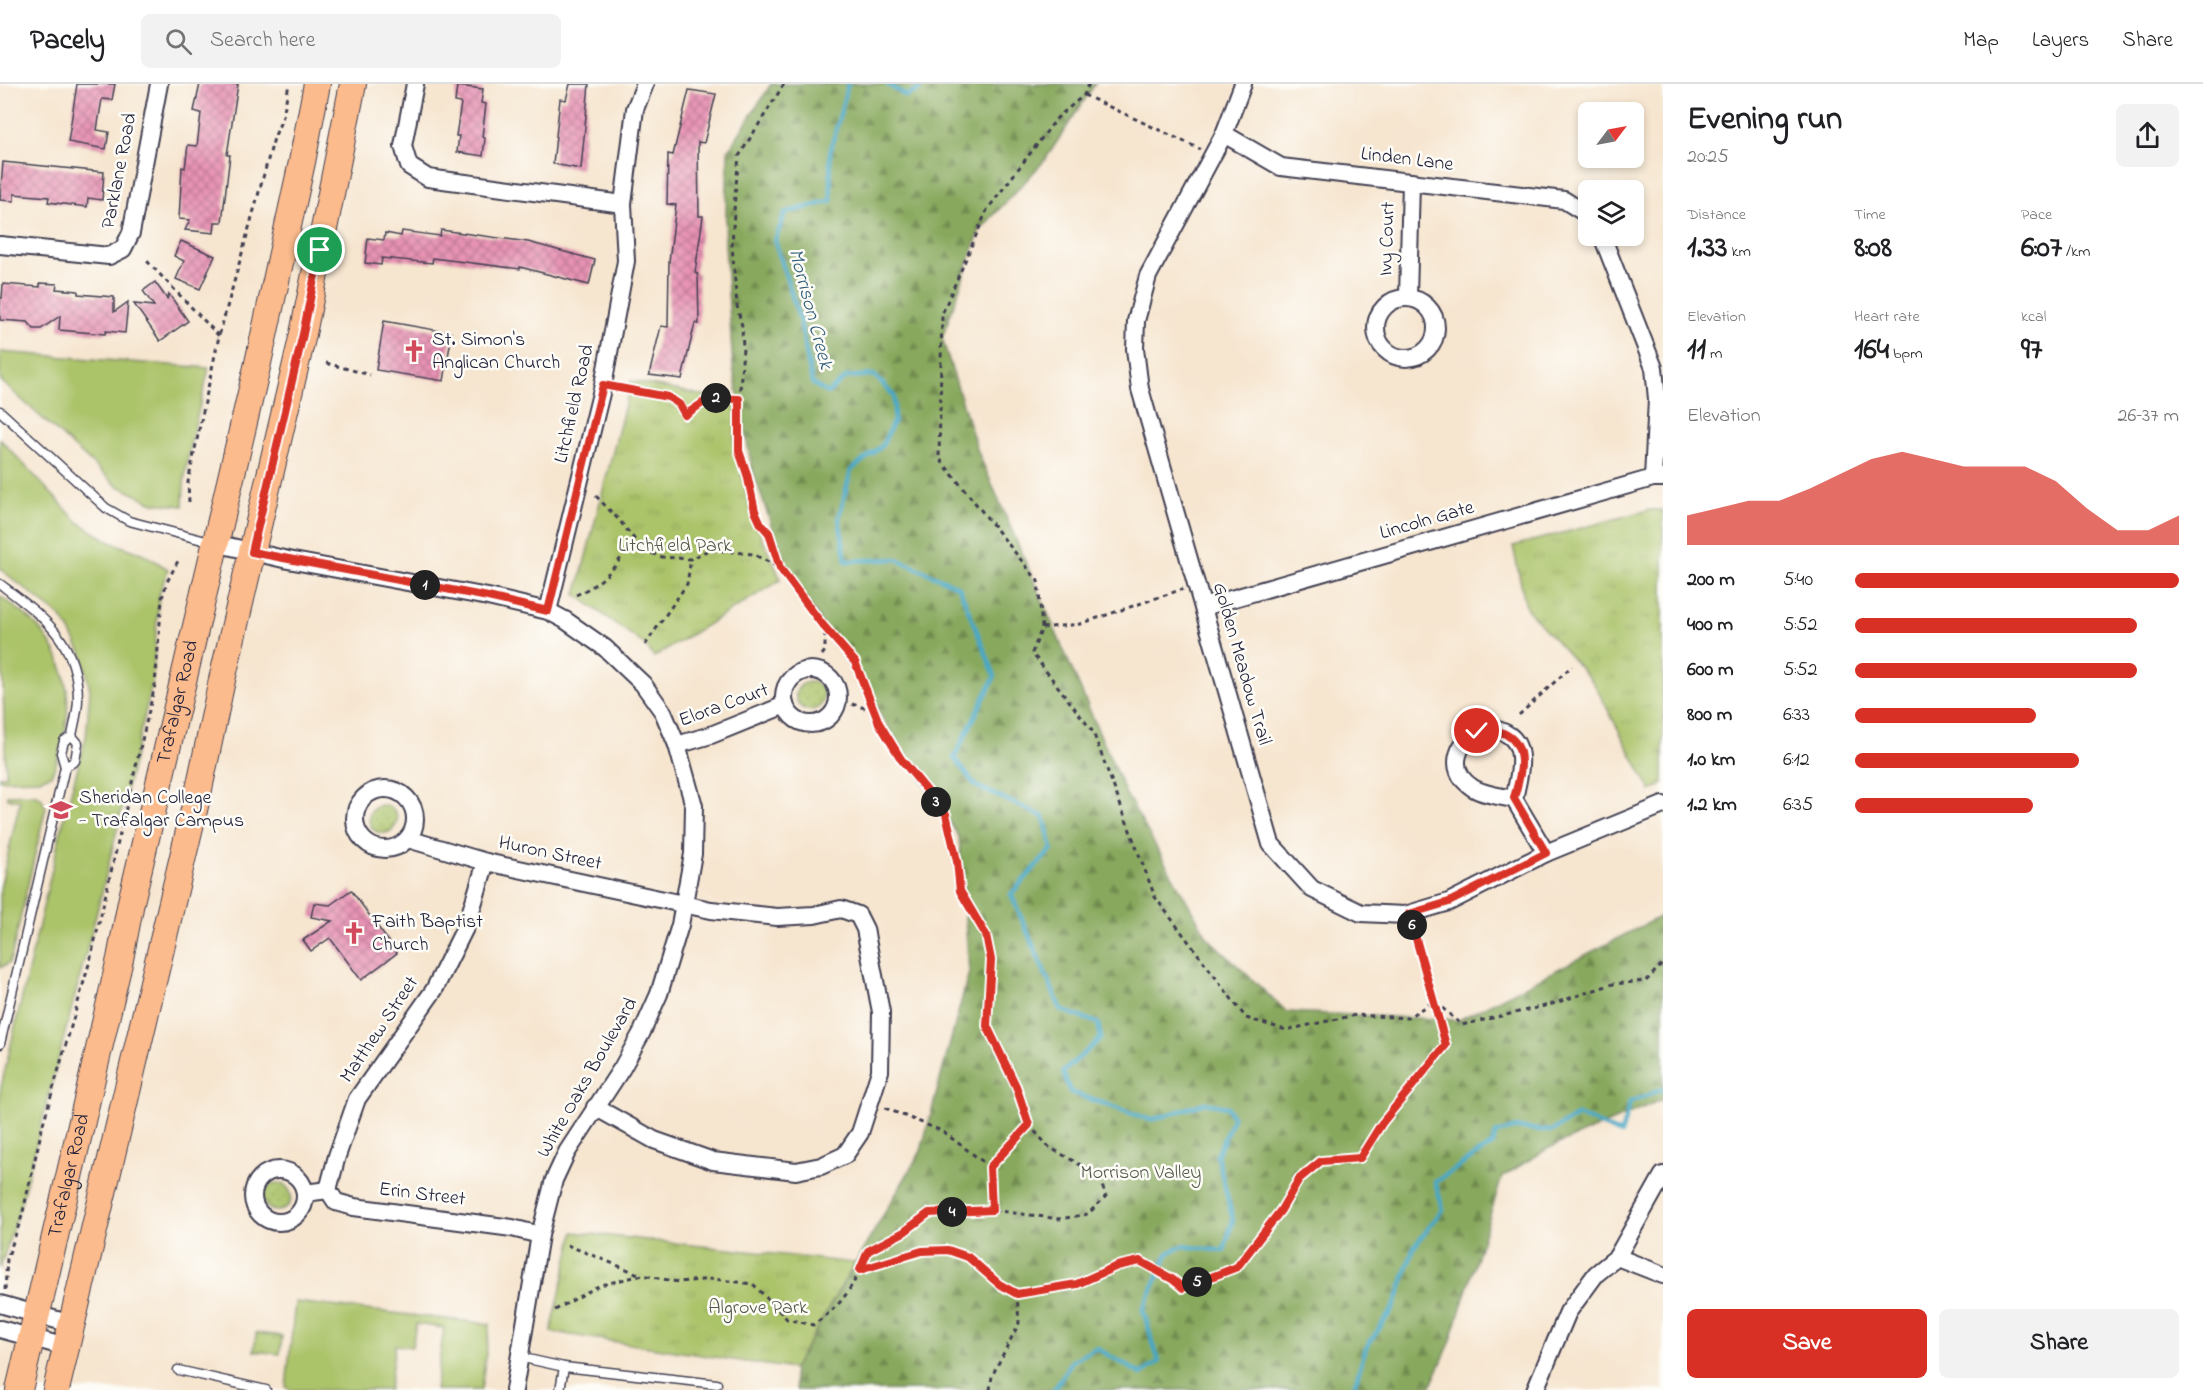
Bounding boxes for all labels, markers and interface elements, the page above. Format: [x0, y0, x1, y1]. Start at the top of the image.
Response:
search box [141, 14, 561, 68]
text: Pacely [30, 21, 105, 62]
icon: search [162, 25, 195, 58]
text: Search here [210, 25, 315, 57]
text: Map [1963, 26, 1999, 56]
text: Layers [2032, 26, 2089, 56]
text: Share [2122, 26, 2173, 56]
text: Evening run [1687, 96, 1842, 144]
north arrow [1578, 102, 1644, 168]
map controls [1578, 102, 1644, 246]
button: share [2116, 104, 2179, 167]
street label: Parklane Road [95, 111, 145, 231]
street label: Linden Lane [1359, 140, 1455, 180]
text: 20:25 [1687, 143, 1729, 172]
button: layers [1578, 180, 1644, 246]
street label: Ivy Court [1372, 201, 1404, 277]
text: Distance [1687, 203, 1746, 227]
text: Time [1854, 203, 1886, 227]
text: Pace [2021, 203, 2052, 227]
pin [294, 224, 345, 275]
text: 1.33 [1687, 227, 1727, 271]
text: 8:08 [1854, 227, 1892, 271]
text: 6:07 [2021, 227, 2062, 271]
icon: arrive [303, 233, 336, 266]
text: km [1727, 240, 1751, 264]
text: /km [2062, 240, 2090, 264]
water label: Morrison Creek [779, 245, 841, 373]
text: Elevation [1687, 305, 1746, 329]
text: Heart rate [1854, 305, 1920, 329]
text: kcal [2021, 305, 2046, 329]
place label: St. Simon's Anglican Church [432, 326, 560, 379]
text: 11 [1687, 329, 1706, 373]
text: 164 [1854, 329, 1889, 373]
text: 97 [2021, 329, 2042, 373]
church icon: St. Simon's Anglican Church [401, 338, 427, 364]
street label: Litchfield Road [547, 342, 603, 466]
text: m [1706, 342, 1723, 366]
text: bpm [1889, 342, 1923, 366]
pin: 2 [701, 383, 731, 413]
text: 2 [712, 386, 720, 410]
text: Elevation [1687, 402, 1761, 431]
text: 26–37 m [2117, 402, 2179, 431]
street label: Lincoln Gate [1376, 494, 1478, 548]
park label: Litchfield Park [618, 532, 732, 561]
text: 200 m [1687, 566, 1735, 595]
text: 5:40 [1783, 566, 1813, 595]
pin: 1 [410, 570, 440, 600]
text: 1 [422, 573, 428, 597]
street label: Golden Meadow Trail [1204, 579, 1278, 749]
text: 400 m [1687, 611, 1733, 640]
text: 5:52 [1783, 611, 1818, 640]
street label: Trafalgar Road [149, 637, 207, 767]
text: 600 m [1687, 656, 1734, 685]
text: 5:52 [1783, 656, 1818, 685]
street label: Elora Court [675, 676, 773, 736]
text: 800 m [1687, 701, 1732, 730]
text: 6:33 [1783, 701, 1810, 730]
pin [1451, 705, 1502, 756]
icon: check [1460, 714, 1493, 747]
text: 1.0 km [1687, 746, 1735, 775]
text: 6:12 [1783, 746, 1810, 775]
place label: Sheridan College - Trafalgar Campus [79, 784, 244, 837]
pin: 3 [921, 787, 951, 817]
text: 3 [933, 790, 939, 814]
text: 1.2 km [1687, 791, 1737, 820]
text: 6:35 [1783, 791, 1813, 820]
school or university icon: Sheridan College - Trafalgar Campus [48, 797, 74, 823]
street label: Huron Street [496, 829, 605, 879]
place label: Faith Baptist Church [371, 908, 483, 960]
pin: 6 [1397, 910, 1427, 940]
text: 6 [1408, 913, 1416, 937]
church icon: Faith Baptist Church [341, 920, 367, 946]
street label: Matthew Street [333, 971, 427, 1089]
street label: White Oaks Boulevard [530, 993, 646, 1163]
street label: Trafalgar Road [41, 1111, 98, 1241]
park label: Morrison Valley [1081, 1159, 1201, 1188]
street label: Erin Street [377, 1175, 467, 1215]
pin: 4 [937, 1197, 967, 1227]
text: 4 [949, 1200, 955, 1224]
pin: 5 [1182, 1267, 1212, 1297]
text: 5 [1192, 1270, 1202, 1294]
park label: Algrove Park [708, 1294, 808, 1324]
button: Save [1687, 1309, 1927, 1378]
button: Share [1939, 1309, 2179, 1378]

